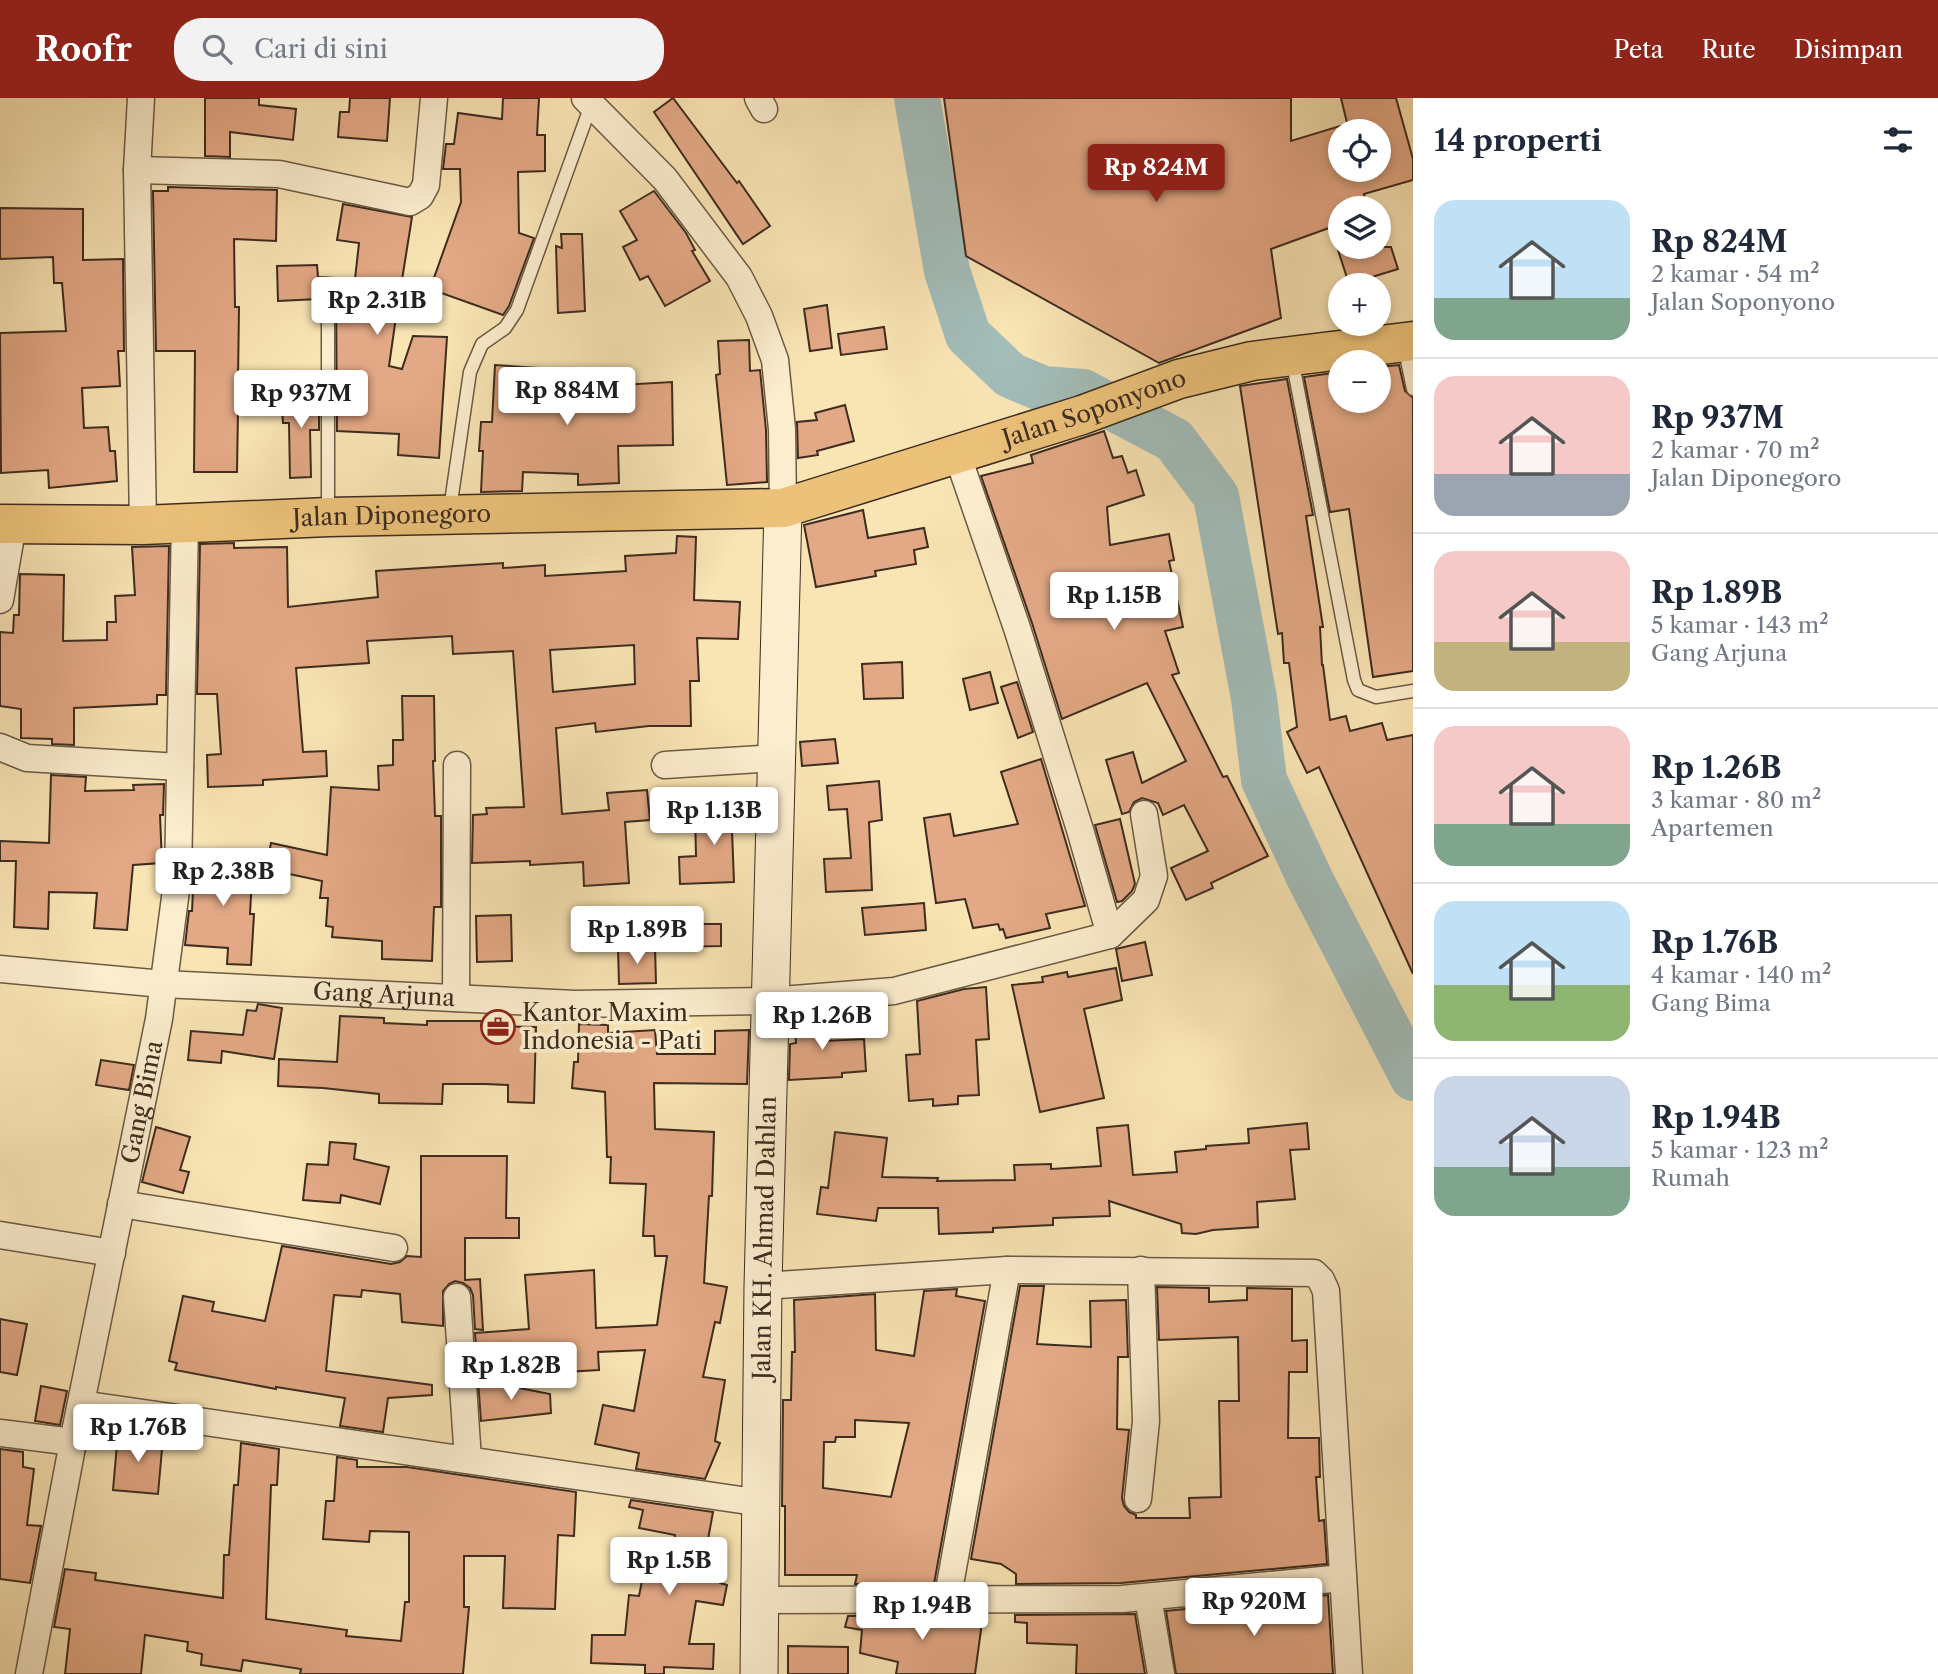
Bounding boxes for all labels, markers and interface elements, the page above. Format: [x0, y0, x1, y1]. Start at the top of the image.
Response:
search box [174, 18, 664, 81]
text: Roofr [35, 29, 132, 70]
icon: search [198, 30, 236, 68]
text: Cari di sini [254, 33, 388, 65]
text: Peta [1614, 35, 1663, 64]
text: Rute [1701, 35, 1756, 64]
text: Disimpan [1794, 35, 1903, 64]
map controls [1328, 119, 1391, 413]
button: locate [1328, 119, 1391, 182]
icon: filters [1879, 121, 1917, 159]
text: 14 properti [1434, 122, 1602, 159]
pin: Rp 824M [1091, 144, 1221, 204]
text: Rp 824M [1104, 153, 1208, 181]
button: layers [1328, 196, 1391, 259]
text: Rp 824M [1651, 223, 1788, 260]
icon: home [1490, 228, 1574, 312]
text: 2 kamar · 54 m² [1651, 260, 1820, 288]
button: + [1328, 273, 1391, 336]
pin: Rp 2.31B [305, 278, 449, 337]
text: Rp 2.31B [327, 286, 427, 314]
text: Jalan Soponyono [1651, 288, 1835, 316]
button: − [1328, 350, 1391, 413]
street label: Jalan Soponyono [995, 363, 1190, 454]
pin: Rp 884M [502, 368, 632, 427]
pin: Rp 937M [236, 370, 366, 430]
text: Rp 884M [514, 376, 620, 404]
text: Rp 937M [250, 379, 352, 407]
text: Rp 937M [1651, 399, 1784, 436]
icon: home [1490, 404, 1574, 488]
text: 2 kamar · 70 m² [1651, 436, 1820, 464]
text: Jalan Diponegoro [1651, 464, 1841, 492]
street label: Jalan Diponegoro [288, 499, 491, 533]
pin: Rp 1.15B [1042, 573, 1186, 632]
text: Rp 1.89B [1651, 574, 1782, 611]
icon: home [1490, 579, 1574, 663]
text: Rp 1.15B [1066, 581, 1162, 609]
text: 5 kamar · 143 m² [1651, 611, 1829, 639]
text: Gang Arjuna [1651, 639, 1787, 667]
text: Rp 1.26B [1651, 749, 1781, 786]
icon: home [1490, 754, 1574, 838]
text: 3 kamar · 80 m² [1651, 786, 1821, 814]
pin: Rp 1.13B [642, 788, 786, 847]
text: Rp 1.13B [666, 796, 762, 824]
text: Apartemen [1651, 814, 1774, 842]
pin: Rp 2.38B [151, 848, 295, 908]
text: Rp 2.38B [171, 857, 275, 885]
pin: Rp 1.89B [565, 906, 709, 966]
text: Rp 1.89B [587, 915, 687, 943]
text: Rp 1.76B [1651, 924, 1778, 961]
icon: home [1490, 929, 1574, 1013]
text: 4 kamar · 140 m² [1651, 961, 1831, 989]
street label: Gang Arjuna [312, 976, 456, 1012]
text: Gang Bima [1651, 989, 1771, 1017]
pin: Rp 1.26B [750, 992, 894, 1052]
place label: Kantor Maxim Indonesia - Pati [522, 998, 702, 1055]
text: Rp 1.26B [772, 1001, 872, 1029]
office icon: Kantor Maxim Indonesia - Pati [479, 1008, 517, 1046]
street label: Gang Bima [115, 1037, 168, 1166]
street label: Jalan KH. Ahmad Dahlan [747, 1096, 782, 1384]
text: Rp 1.94B [1651, 1099, 1781, 1136]
icon: home [1490, 1104, 1574, 1188]
text: 5 kamar · 123 m² [1651, 1136, 1829, 1164]
text: Rumah [1651, 1164, 1730, 1192]
pin: Rp 1.82B [439, 1342, 583, 1402]
text: Rp 1.82B [461, 1351, 561, 1379]
pin: Rp 1.76B [66, 1404, 210, 1464]
text: Rp 1.76B [89, 1413, 187, 1441]
pin: Rp 1.5B [604, 1538, 734, 1597]
text: Rp 1.5B [626, 1546, 712, 1574]
pin: Rp 920M [1189, 1578, 1319, 1638]
pin: Rp 1.94B [850, 1582, 994, 1642]
text: Rp 920M [1201, 1587, 1307, 1615]
text: Rp 1.94B [872, 1591, 972, 1619]

